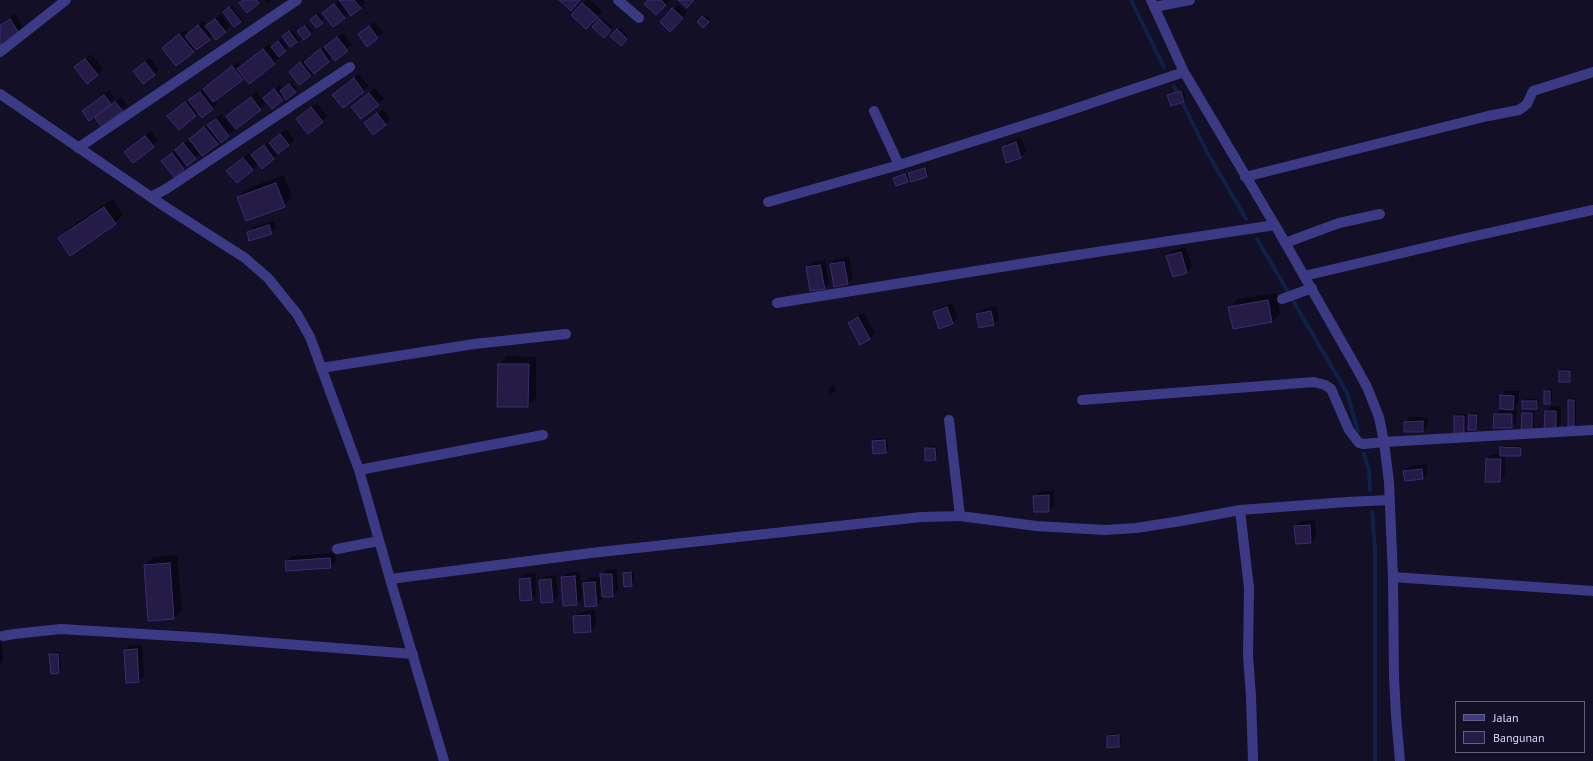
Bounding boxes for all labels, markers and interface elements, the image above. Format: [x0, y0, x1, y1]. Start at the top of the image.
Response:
legend [1455, 701, 1585, 753]
text: Jalan [1493, 710, 1518, 725]
text: Bangunan [1493, 730, 1545, 745]

